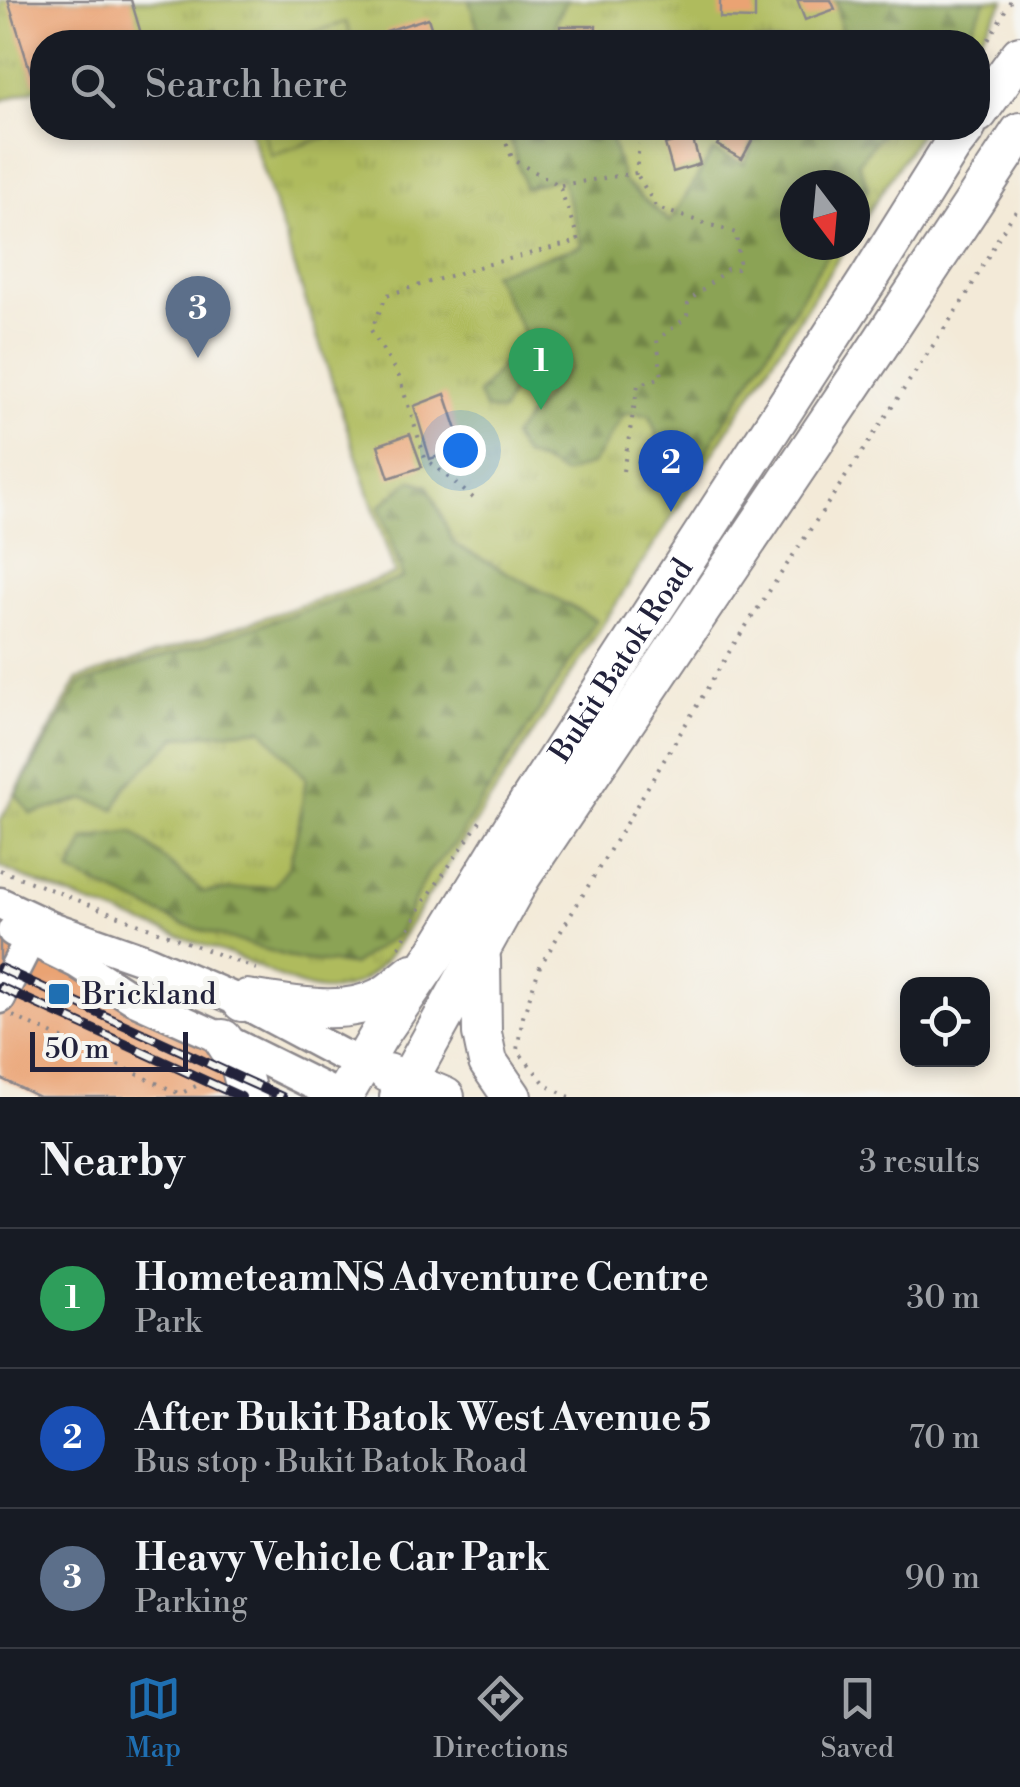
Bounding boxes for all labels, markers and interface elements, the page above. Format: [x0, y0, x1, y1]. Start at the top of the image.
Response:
search box [30, 30, 990, 140]
icon: search [65, 58, 120, 113]
text: Search here [145, 62, 348, 109]
north arrow [780, 170, 870, 260]
pin: 3 [166, 276, 230, 358]
pin: 1 [508, 328, 574, 410]
your location [435, 425, 486, 476]
pin: 2 [638, 430, 704, 512]
street label: Bukit Batok Road [541, 552, 702, 770]
place label: Brickland [81, 976, 216, 1014]
map controls [900, 977, 990, 1067]
button: locate [900, 977, 990, 1067]
marker: Brickland [46, 981, 72, 1007]
scale bar [30, 1027, 188, 1072]
text: 50 m [45, 1032, 109, 1067]
text: Nearby [40, 1136, 185, 1189]
text: 3 results [859, 1142, 980, 1182]
text: HometeamNS Adventure Centre [135, 1255, 709, 1302]
text: 1 [65, 1278, 80, 1318]
text: 30 m [906, 1278, 980, 1318]
text: Park [135, 1302, 202, 1342]
text: After Bukit Batok West Avenue 5 [135, 1395, 711, 1442]
text: 2 [62, 1418, 83, 1458]
text: 70 m [909, 1418, 980, 1458]
text: Bus stop · Bukit Batok Road [135, 1442, 527, 1482]
text: Heavy Vehicle Car Park [135, 1535, 548, 1582]
text: 3 [63, 1558, 82, 1598]
text: 90 m [905, 1558, 980, 1598]
text: Parking [135, 1582, 248, 1622]
tab: Map [126, 1671, 181, 1766]
tab: Directions [433, 1671, 568, 1766]
tab: Saved [820, 1671, 894, 1766]

